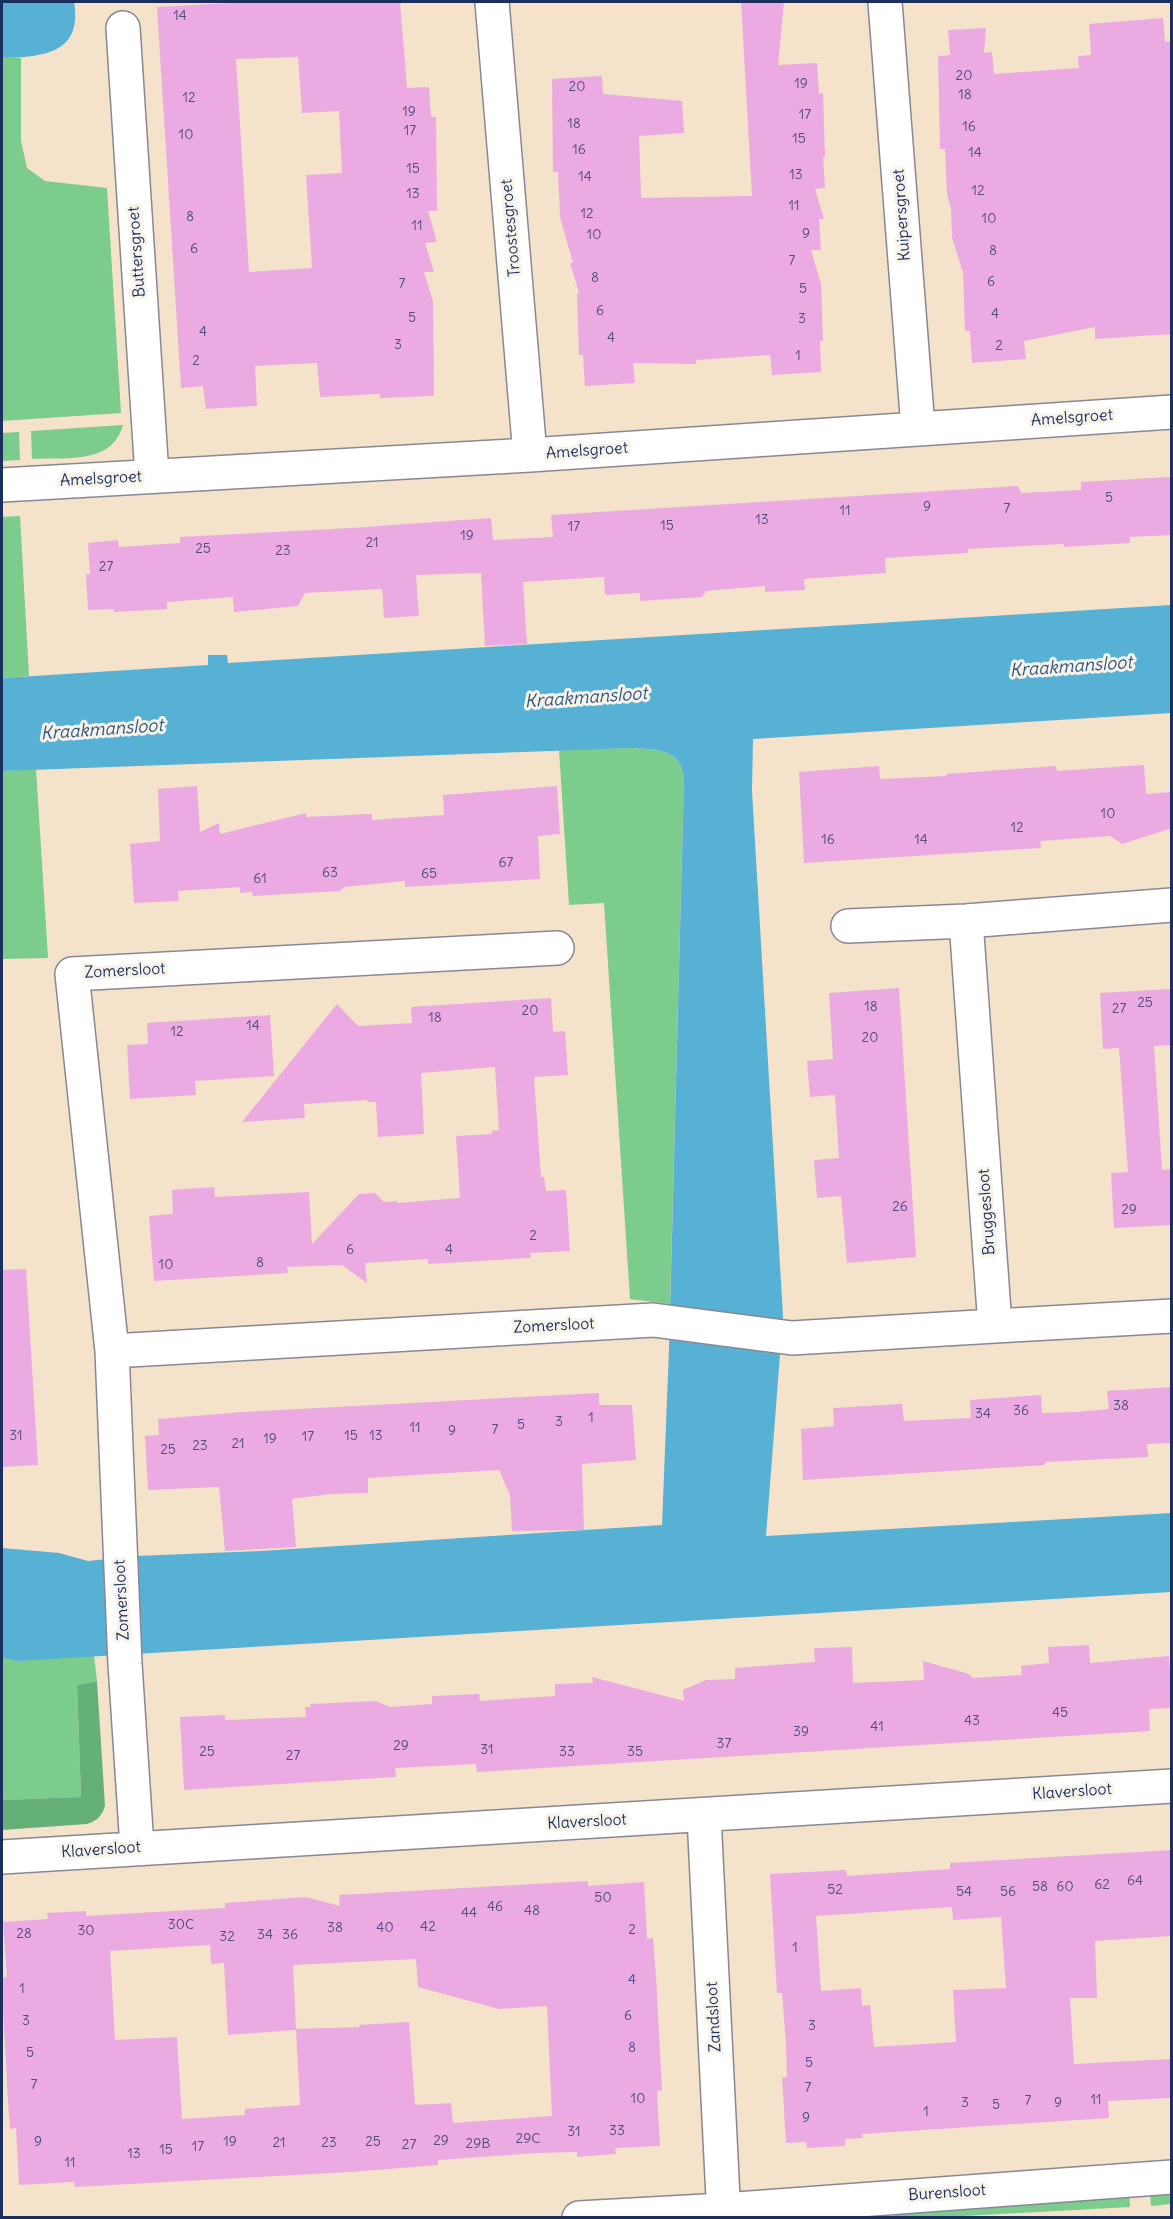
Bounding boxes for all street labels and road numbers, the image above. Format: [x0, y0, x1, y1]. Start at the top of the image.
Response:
street label: Kuipersgroet [889, 168, 915, 262]
street label: Troostesgroet [497, 178, 525, 278]
street label: Buttersgroet [124, 206, 150, 298]
street label: Amelsgroet [1030, 406, 1114, 430]
street label: Amelsgroet [545, 439, 629, 463]
street label: Amelsgroet [59, 467, 143, 491]
street label: Zomersloot [84, 959, 166, 983]
street label: Bruggesloot [974, 1168, 1000, 1256]
street label: Zomersloot [513, 1314, 595, 1338]
street label: Zomersloot [110, 1559, 134, 1641]
street label: Klaversloot [1032, 1780, 1112, 1804]
street label: Klaversloot [547, 1810, 627, 1834]
street label: Klaversloot [61, 1838, 141, 1862]
street label: Zandsloot [703, 1981, 725, 2053]
street label: Burensloot [907, 2181, 987, 2205]

